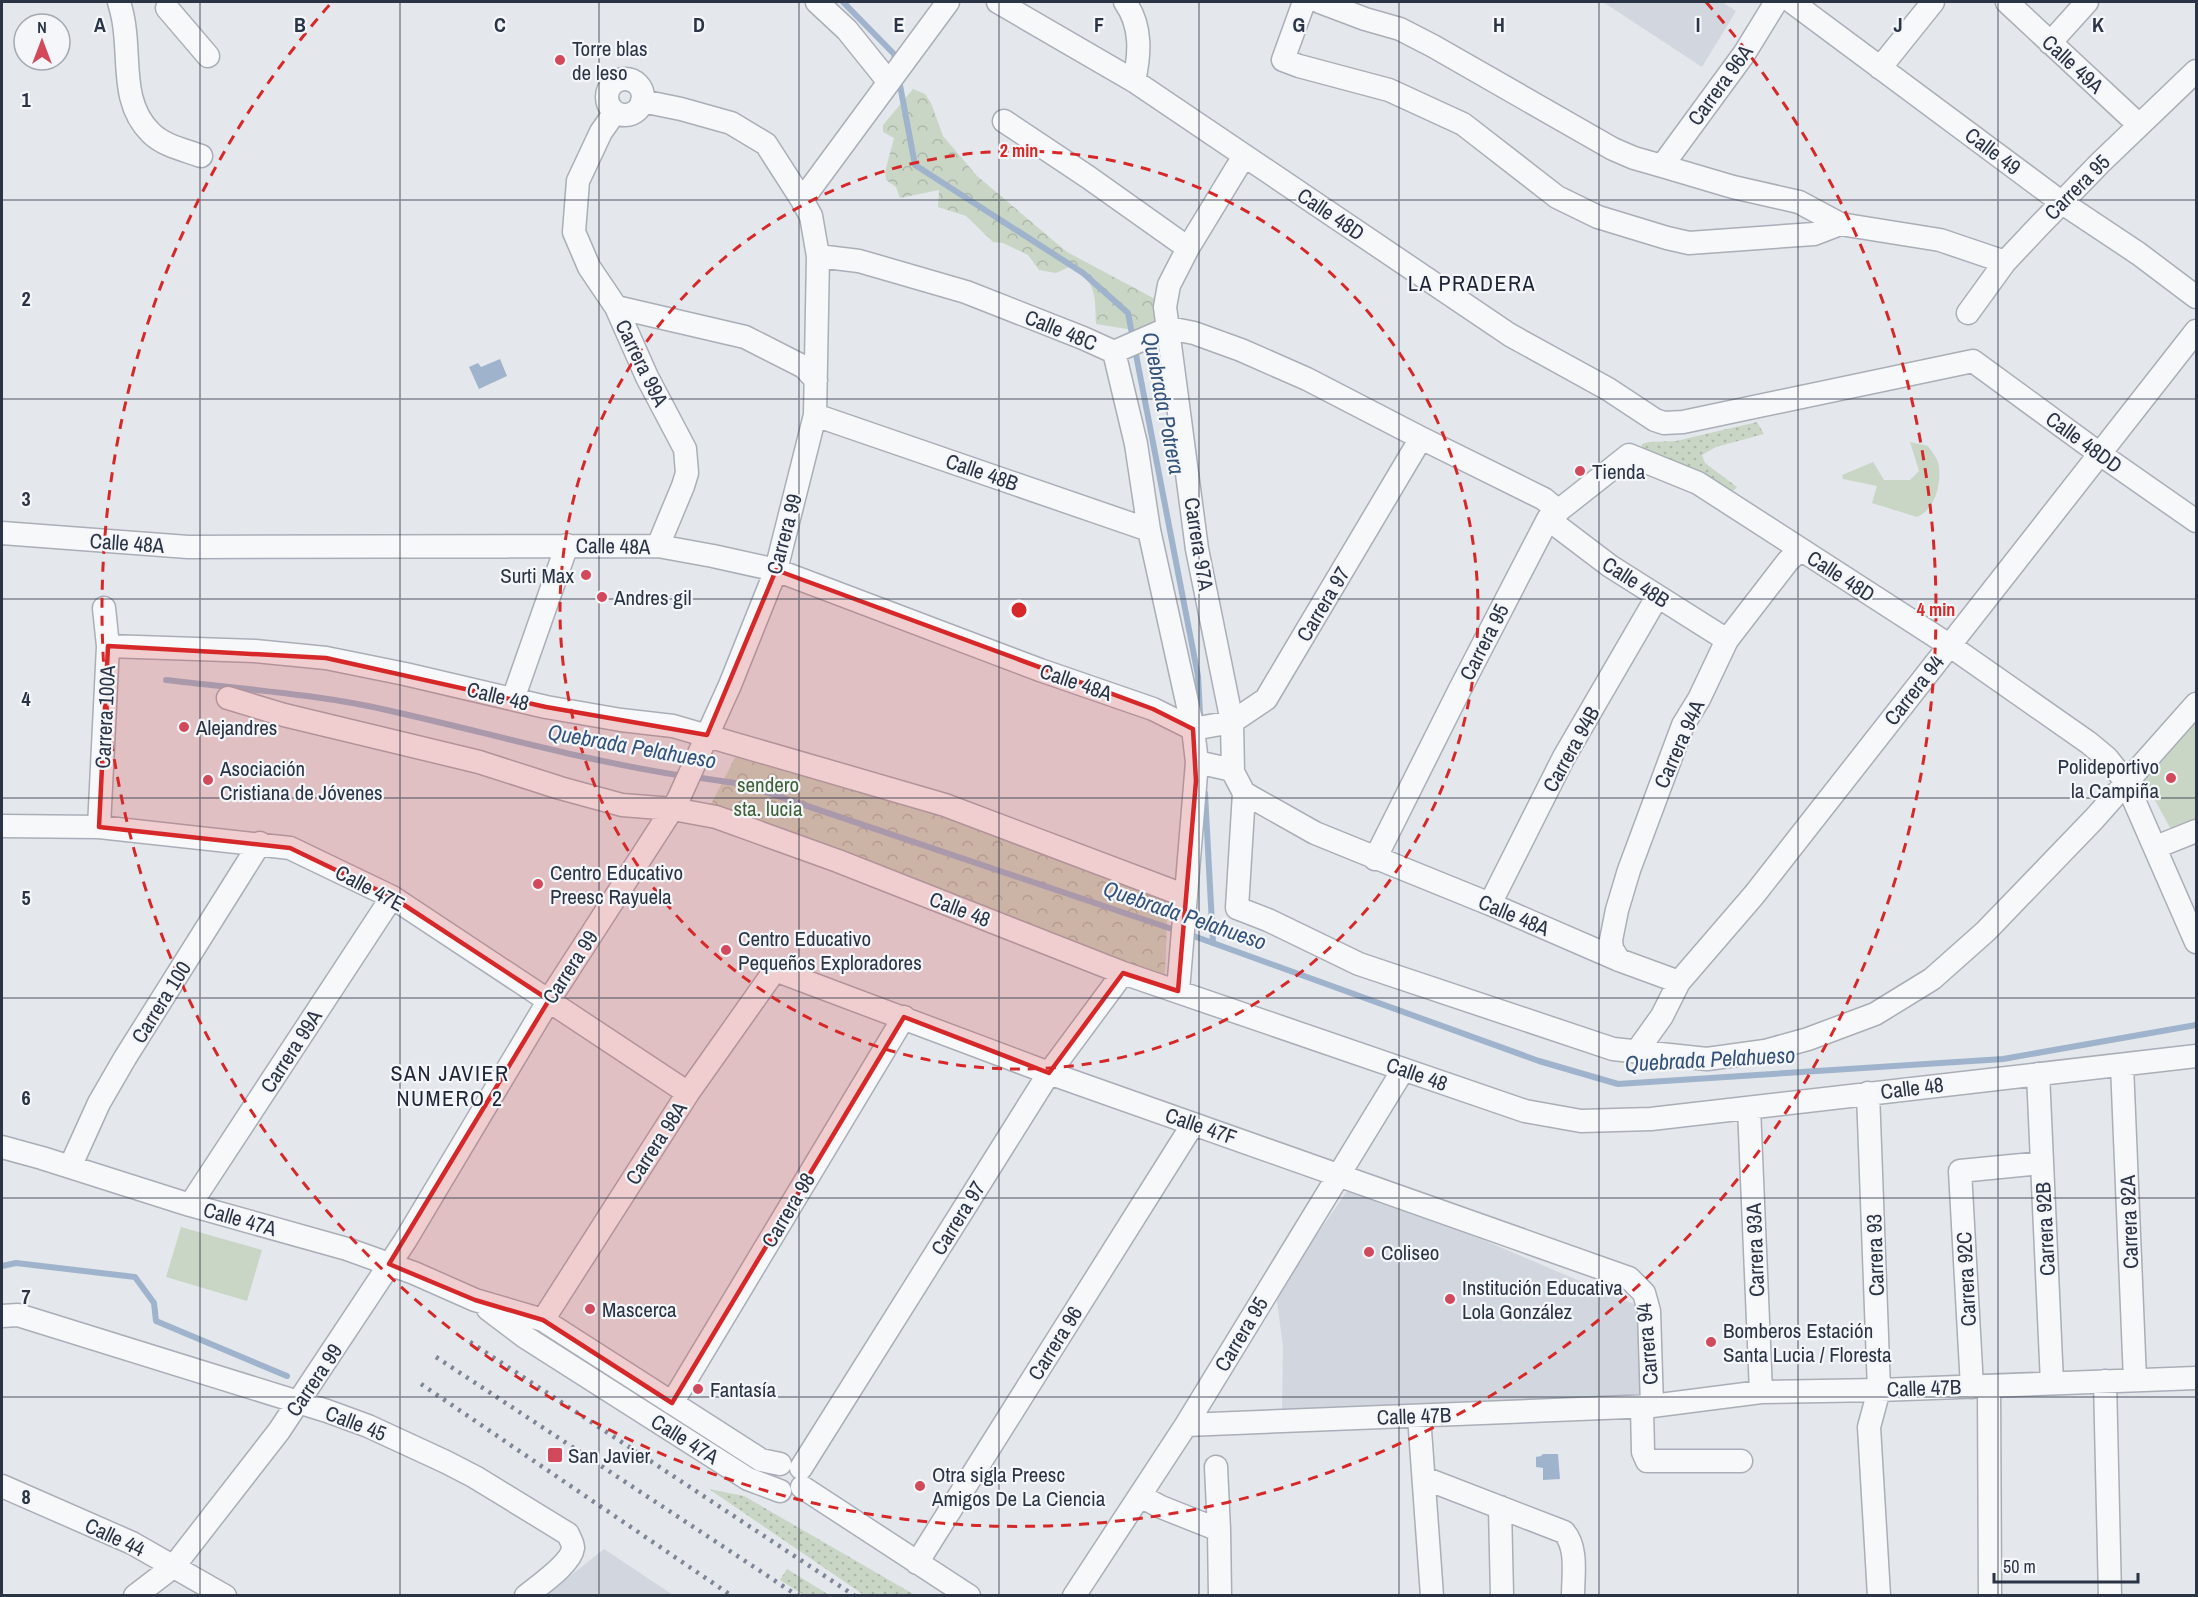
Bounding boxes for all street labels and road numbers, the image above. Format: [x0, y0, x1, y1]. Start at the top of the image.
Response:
street label: Calle 49A [2036, 28, 2111, 100]
street label: Carrera 96A [1681, 38, 1760, 131]
street label: Calle 49 [1959, 120, 2027, 182]
street label: Carrera 95 [2038, 148, 2116, 226]
street label: Calle 48D [1292, 181, 1370, 247]
street label: Calle 48C [1021, 302, 1101, 358]
street label: Carrera 99A [608, 314, 676, 412]
street label: Calle 48DD [2040, 404, 2128, 480]
street label: Calle 48B [942, 446, 1022, 498]
street label: Carrera 99 [759, 490, 809, 578]
street label: Carrera 97A [1177, 495, 1221, 593]
street label: Calle 48A [89, 526, 166, 560]
street label: Calle 48A [575, 531, 651, 561]
street label: Calle 48D [1801, 543, 1881, 609]
street label: Calle 48B [1597, 550, 1675, 614]
street label: Carrera 97 [1289, 561, 1357, 647]
street label: Carrera 95 [1452, 599, 1516, 685]
street label: Carrera 94 [1877, 648, 1951, 731]
street label: Calle 48A [1036, 656, 1116, 708]
street label: Carrera 100A [88, 664, 122, 769]
street label: Calle 48 [464, 674, 532, 718]
street label: Carrera 94A [1647, 695, 1712, 793]
street label: Carrera 94B [1536, 701, 1606, 797]
street label: Calle 47E [330, 858, 410, 918]
street label: Calle 48 [925, 884, 995, 934]
street label: Calle 48A [1474, 887, 1554, 943]
street label: Carrera 99 [535, 925, 605, 1009]
street label: Carrera 100 [124, 955, 198, 1049]
street label: Carrera 99A [253, 1003, 329, 1098]
street label: Calle 48 [1382, 1050, 1452, 1098]
street label: Calle 48 [1879, 1070, 1945, 1106]
street label: Carrera 98A [618, 1095, 694, 1190]
street label: Calle 47F [1161, 1100, 1241, 1152]
street label: Carrera 98 [754, 1167, 822, 1253]
street label: Carrera 92A [2113, 1174, 2145, 1269]
street label: Carrera 97 [924, 1175, 992, 1261]
street label: Carrera 92B [2028, 1181, 2062, 1277]
street label: Calle 47A [200, 1195, 280, 1243]
street label: Carrera 93A [1739, 1202, 1771, 1297]
street label: Carrera 93 [1859, 1213, 1891, 1297]
street label: Carrera 92C [1949, 1231, 1983, 1327]
street label: Carrera 95 [1207, 1291, 1275, 1377]
street label: Carrera 96 [1021, 1300, 1089, 1386]
street label: Carrera 94 [1629, 1301, 1665, 1386]
street label: Carrera 99 [279, 1338, 349, 1422]
street label: Calle 47B [1886, 1372, 1962, 1404]
street label: Calle 45 [321, 1398, 391, 1448]
street label: Calle 47B [1376, 1400, 1452, 1432]
street label: Calle 47A [646, 1407, 725, 1471]
street label: Calle 44 [80, 1511, 150, 1564]

